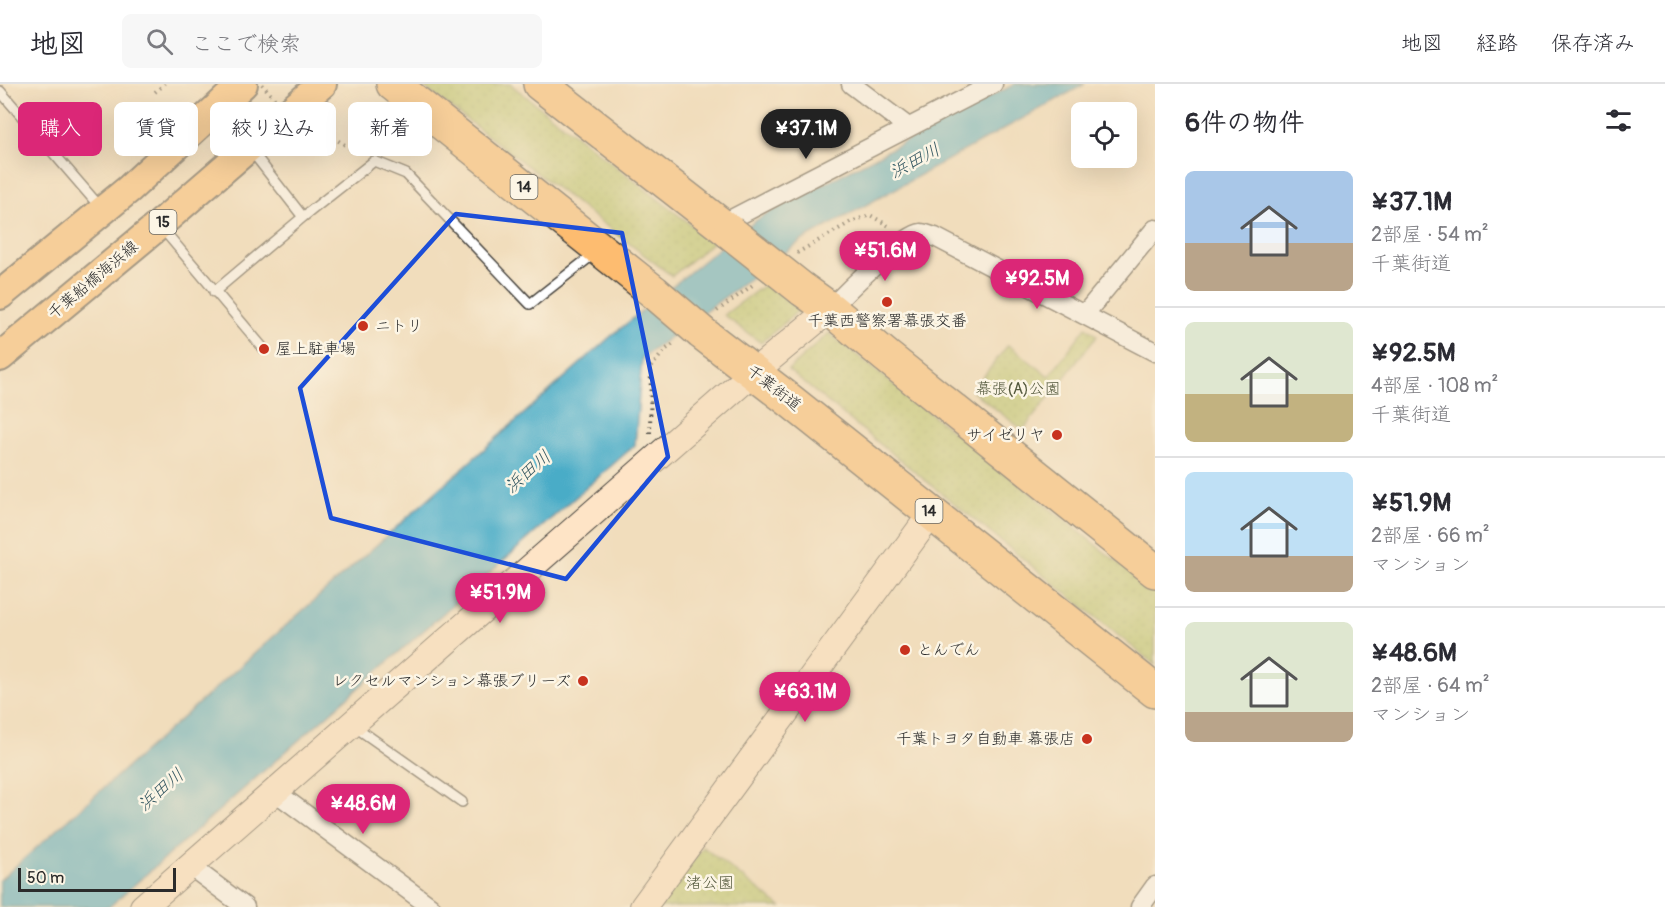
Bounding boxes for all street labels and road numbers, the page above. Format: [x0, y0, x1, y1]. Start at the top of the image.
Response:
road number: 14 [510, 175, 538, 199]
road number: 15 [150, 210, 176, 234]
street label: 千葉船橋海浜線 [44, 236, 142, 324]
street label: 千葉街道 [743, 360, 805, 416]
road number: 14 [916, 499, 942, 523]

